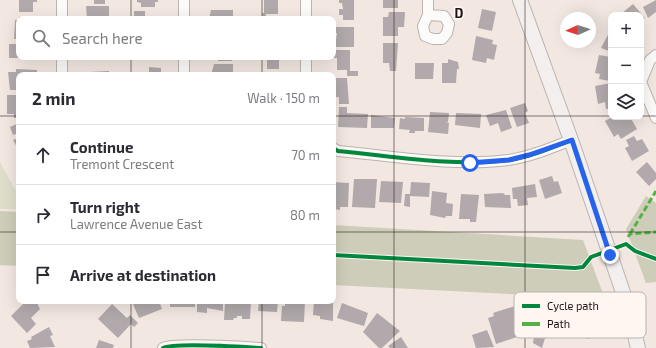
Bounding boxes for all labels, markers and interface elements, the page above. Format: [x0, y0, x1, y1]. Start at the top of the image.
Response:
text: D [455, 5, 464, 21]
north arrow [560, 12, 596, 48]
map controls [608, 12, 644, 120]
button: + [608, 12, 644, 48]
search box [16, 16, 336, 60]
icon: search [30, 27, 52, 49]
text: Search here [62, 29, 143, 47]
button: − [608, 48, 644, 84]
button: layers [608, 84, 644, 120]
text: 2 min [32, 88, 75, 108]
text: Walk · 150 m [247, 90, 320, 106]
text: Continue [70, 138, 133, 156]
icon: ahead [32, 144, 54, 166]
text: 70 m [291, 147, 320, 163]
route start [461, 154, 479, 172]
text: Tremont Crescent [70, 156, 174, 172]
text: Turn right [70, 198, 140, 216]
icon: right [32, 204, 54, 226]
text: 80 m [290, 207, 320, 223]
text: Lawrence Avenue East [70, 216, 202, 232]
route end [601, 246, 619, 264]
icon: arrive [32, 264, 54, 286]
text: Arrive at destination [70, 266, 216, 284]
legend [514, 292, 646, 338]
text: Cycle path [547, 299, 599, 312]
text: Path [547, 317, 570, 330]

